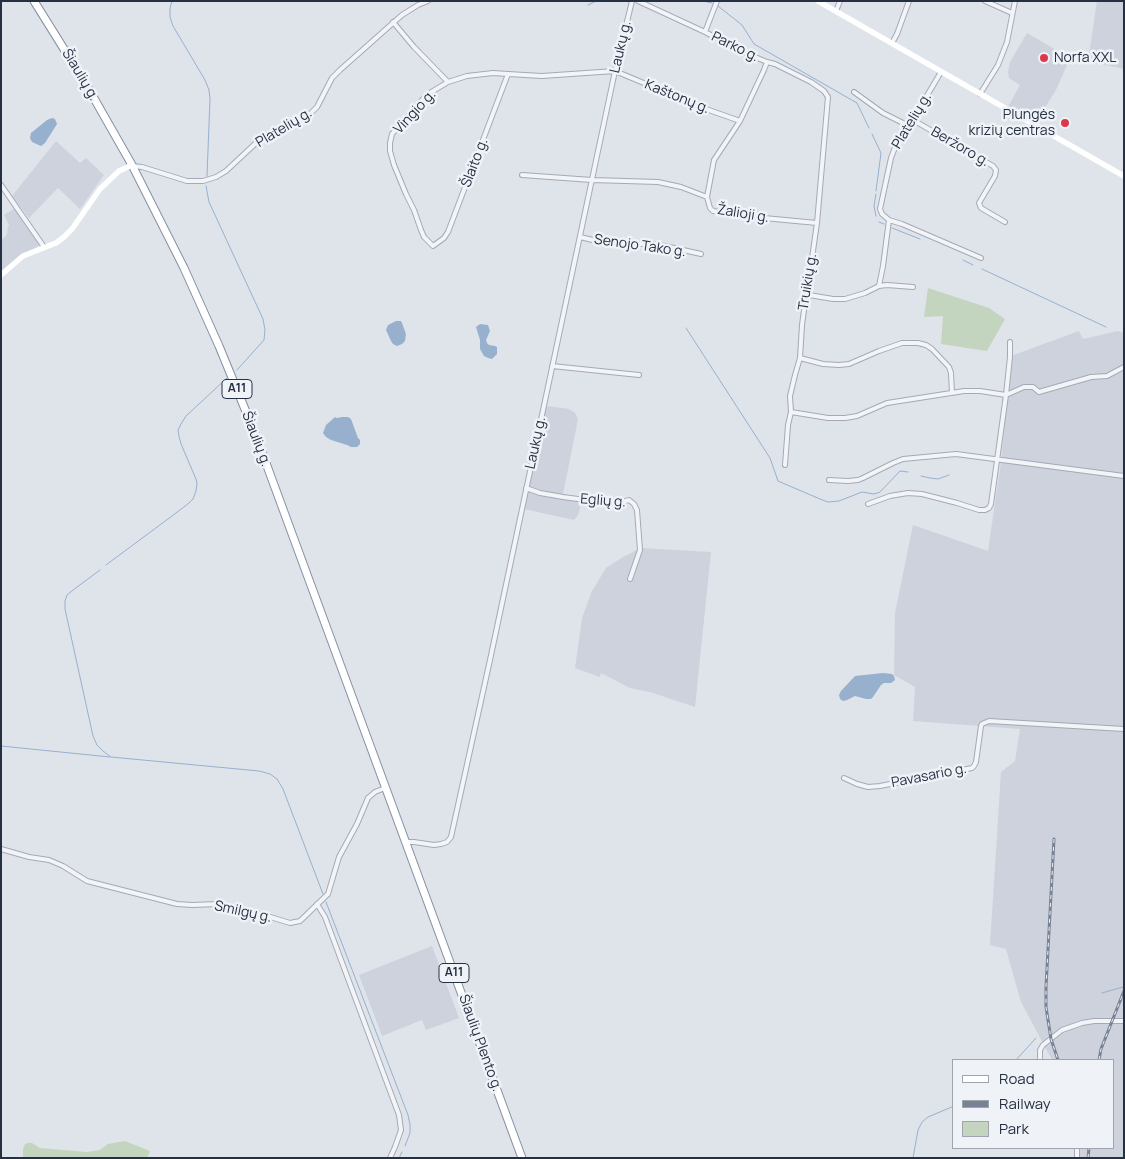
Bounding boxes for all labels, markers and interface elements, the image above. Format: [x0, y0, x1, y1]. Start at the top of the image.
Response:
street label: Laukų g. [607, 19, 635, 75]
street label: Parko g. [709, 28, 761, 66]
street label: Šiaulių g. [58, 46, 102, 104]
place label: Norfa XXL [1054, 50, 1116, 66]
marker: Norfa XXL [1038, 52, 1050, 64]
street label: Kaštonų g. [642, 76, 712, 118]
street label: Vingio g. [390, 86, 440, 138]
street label: Platelių g. [889, 90, 935, 152]
street label: Platelių g. [253, 105, 315, 151]
place label: Plungės krizių centras [969, 107, 1055, 140]
marker: Plungės krizių centras [1059, 117, 1071, 129]
street label: Beržoro g. [928, 124, 992, 170]
street label: Šlaito g. [458, 136, 492, 190]
street label: Žalioji g. [716, 202, 770, 226]
street label: Senojo Tako g. [593, 231, 687, 261]
street label: Truikių g. [795, 252, 821, 312]
road number: A11 [222, 379, 252, 398]
street label: Šiaulių g. [238, 409, 274, 469]
street label: Laukų g. [522, 415, 550, 471]
street label: Eglių g. [580, 491, 626, 511]
street label: Pavasario g. [890, 760, 968, 792]
street label: Smilgų g. [213, 898, 273, 926]
road number: A11 [439, 964, 469, 982]
street label: Šiaulių Plento g. [455, 992, 505, 1094]
legend [952, 1059, 1115, 1149]
text: Road [999, 1068, 1035, 1089]
text: Railway [999, 1093, 1051, 1114]
text: Park [999, 1118, 1029, 1139]

